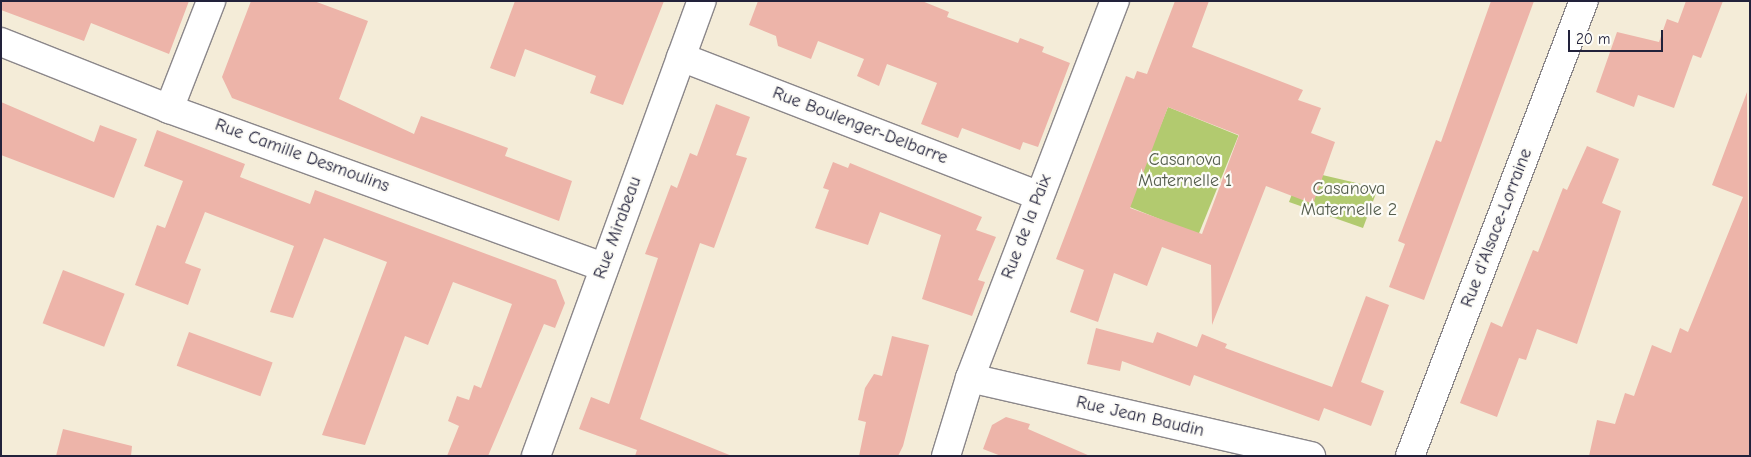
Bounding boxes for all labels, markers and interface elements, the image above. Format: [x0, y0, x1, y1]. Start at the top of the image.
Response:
scale bar [1571, 20, 1666, 52]
text: 20 m [1576, 30, 1610, 48]
street label: Rue Boulenger-Delbarre [769, 83, 951, 169]
street label: Rue Camille Desmoulins [212, 114, 392, 198]
street label: Rue d'Alsace-Lorraine [1457, 145, 1537, 311]
park label: Casanova Maternelle 1 [1138, 150, 1232, 192]
street label: Rue de la Paix [997, 172, 1057, 282]
street label: Rue Mirabeau [589, 174, 647, 282]
park label: Casanova Maternelle 2 [1301, 179, 1397, 222]
street label: Rue Jean Baudin [1074, 392, 1206, 442]

